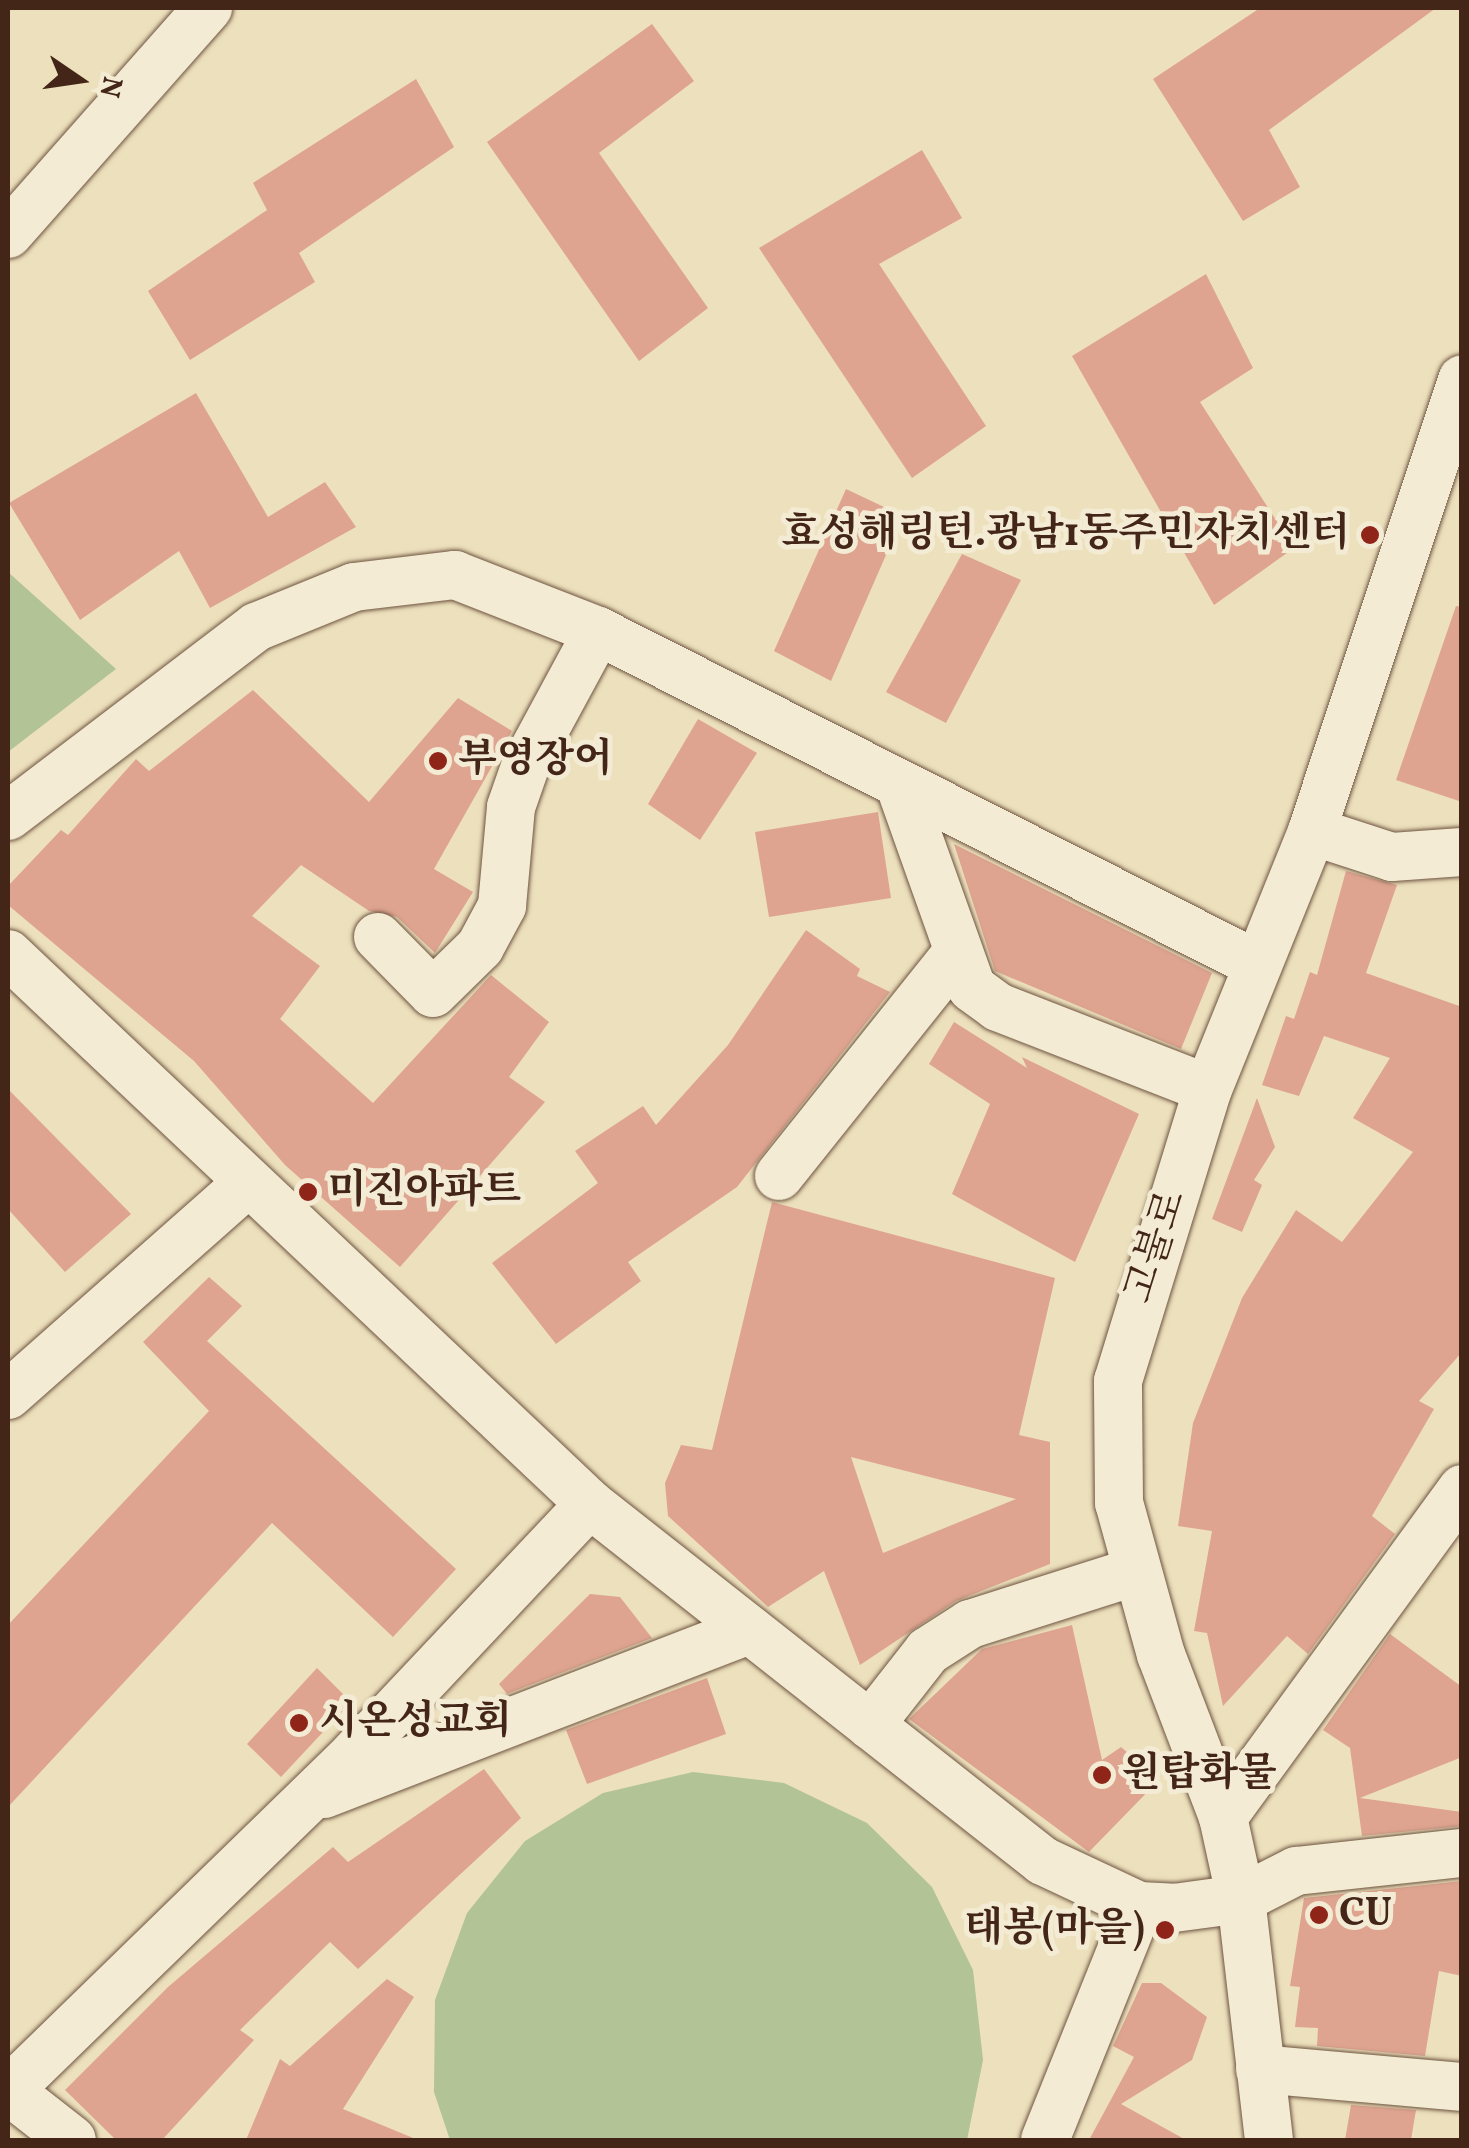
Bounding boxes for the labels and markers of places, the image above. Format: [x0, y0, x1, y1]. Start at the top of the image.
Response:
place label: 효성해링턴.광남1동주민자치센터 [782, 511, 1350, 559]
marker: 효성해링턴.광남1동주민자치센터 [1359, 524, 1381, 546]
place label: 부영장어 [458, 737, 613, 785]
marker: 부영장어 [427, 750, 449, 772]
place label: 미진아파트 [328, 1168, 521, 1216]
marker: 미진아파트 [297, 1181, 319, 1203]
place label: 시온성교회 [319, 1699, 512, 1747]
marker: 시온성교회 [288, 1712, 310, 1734]
place label: 원탑화물 [1122, 1751, 1277, 1799]
marker: 원탑화물 [1091, 1764, 1113, 1786]
place label: CU [1339, 1891, 1392, 1939]
marker: CU [1308, 1904, 1330, 1926]
place label: 태봉(마을) [965, 1906, 1145, 1954]
marker: 태봉(마을) [1154, 1919, 1176, 1941]

